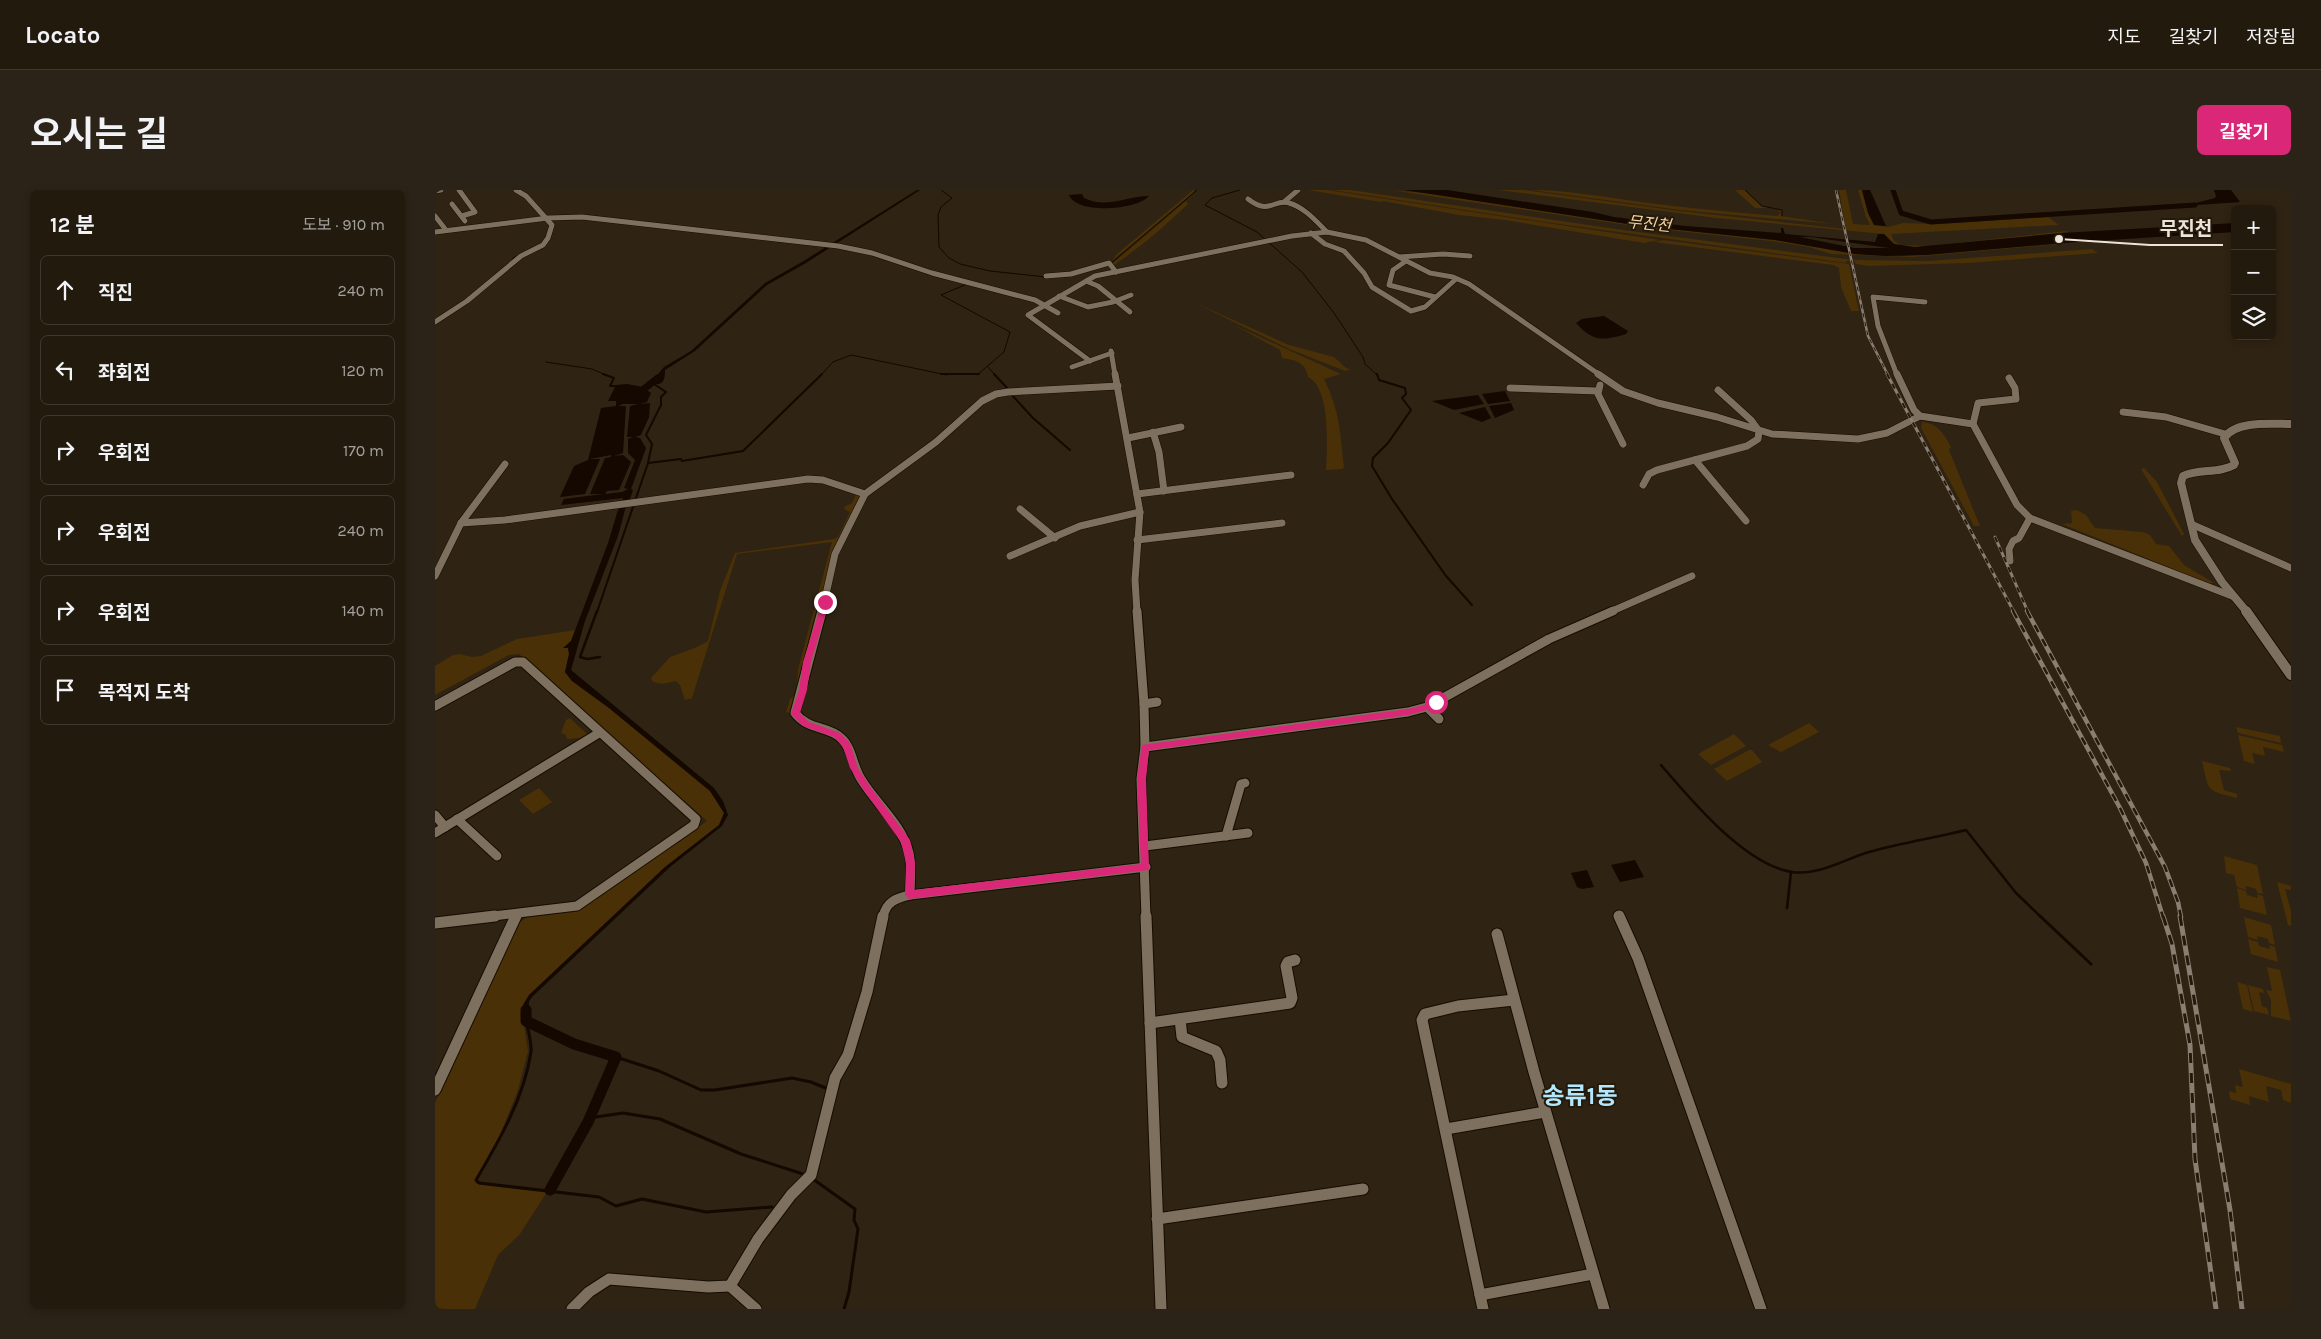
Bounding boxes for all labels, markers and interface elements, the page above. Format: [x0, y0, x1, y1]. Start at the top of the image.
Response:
text: Locato [25, 21, 100, 49]
text: 지도 [2108, 26, 2141, 48]
text: 길찾기 [2169, 26, 2218, 48]
text: 저장됨 [2246, 26, 2296, 48]
button: 길찾기 [2197, 105, 2291, 155]
text: 오시는 길 [30, 114, 168, 155]
map controls [2231, 205, 2276, 340]
button: + [2231, 205, 2276, 250]
callout: 무진천 [2150, 211, 2223, 245]
water label: 무진천 [1626, 212, 1674, 235]
text: 12 분 [50, 213, 95, 237]
text: 도보 · 910 m [302, 215, 385, 234]
text: 무진천 [2160, 218, 2212, 240]
button: − [2231, 250, 2276, 295]
icon: ahead [51, 276, 79, 304]
text: 240 m [338, 281, 384, 300]
text: 직진 [98, 282, 133, 304]
button: layers [2231, 295, 2276, 340]
icon: left [51, 356, 79, 384]
text: 120 m [341, 361, 384, 380]
text: 좌회전 [98, 362, 150, 384]
icon: right [51, 436, 79, 464]
text: 170 m [343, 441, 384, 460]
text: 우회전 [98, 442, 150, 464]
icon: right [51, 516, 79, 544]
text: 240 m [338, 521, 384, 540]
text: 우회전 [98, 522, 150, 544]
route end [814, 591, 837, 614]
icon: right [51, 596, 79, 624]
text: 140 m [342, 601, 384, 620]
text: 우회전 [98, 602, 150, 624]
icon: arrive [51, 676, 79, 704]
text: 목적지 도착 [98, 682, 190, 704]
route start [1425, 691, 1448, 714]
district label: 송류1동 [1543, 1082, 1617, 1110]

